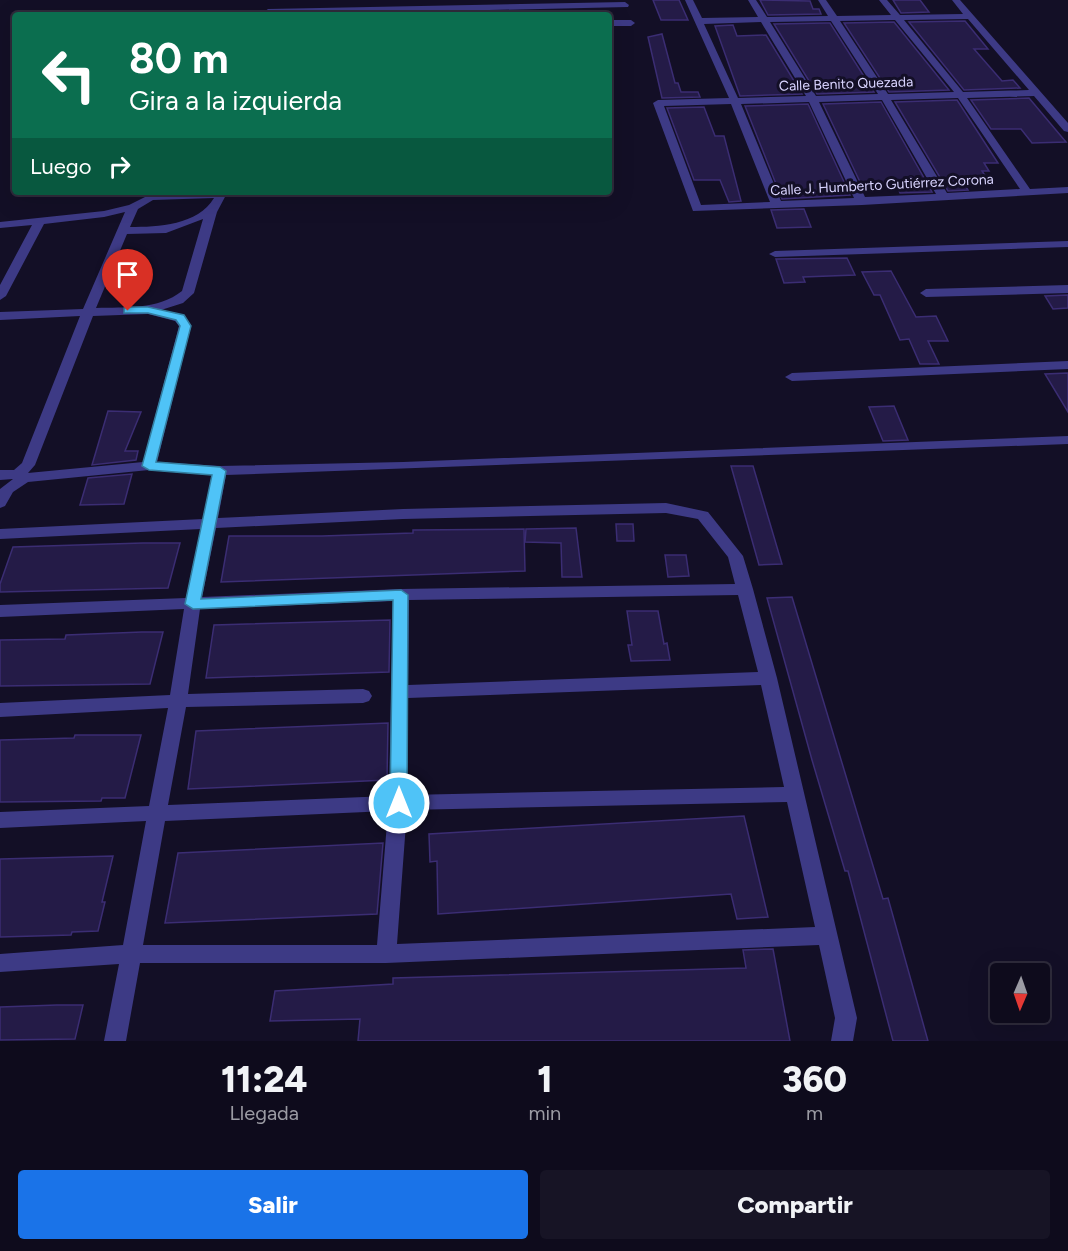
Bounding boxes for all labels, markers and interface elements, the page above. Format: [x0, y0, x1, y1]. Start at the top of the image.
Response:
text: 80 m [129, 33, 229, 84]
icon: left [30, 36, 108, 114]
street label: Calle Benito Quezada [779, 73, 913, 95]
text: Gira a la izquierda [129, 84, 342, 117]
icon: right [103, 150, 136, 183]
text: Luego [30, 153, 91, 180]
street label: Calle J. Humberto Gutiérrez Corona [770, 171, 994, 199]
pin [102, 249, 153, 311]
icon: arrive [111, 258, 144, 291]
position arrow [367, 771, 431, 835]
north arrow [990, 963, 1050, 1023]
map controls [990, 963, 1050, 1023]
text: 11:24 [221, 1058, 307, 1101]
text: 1 [537, 1058, 553, 1101]
text: 360 [782, 1058, 847, 1101]
text: Llegada [229, 1101, 299, 1125]
text: min [528, 1101, 561, 1125]
text: m [806, 1101, 823, 1125]
button: Salir [18, 1170, 528, 1239]
button: Compartir [540, 1170, 1050, 1239]

